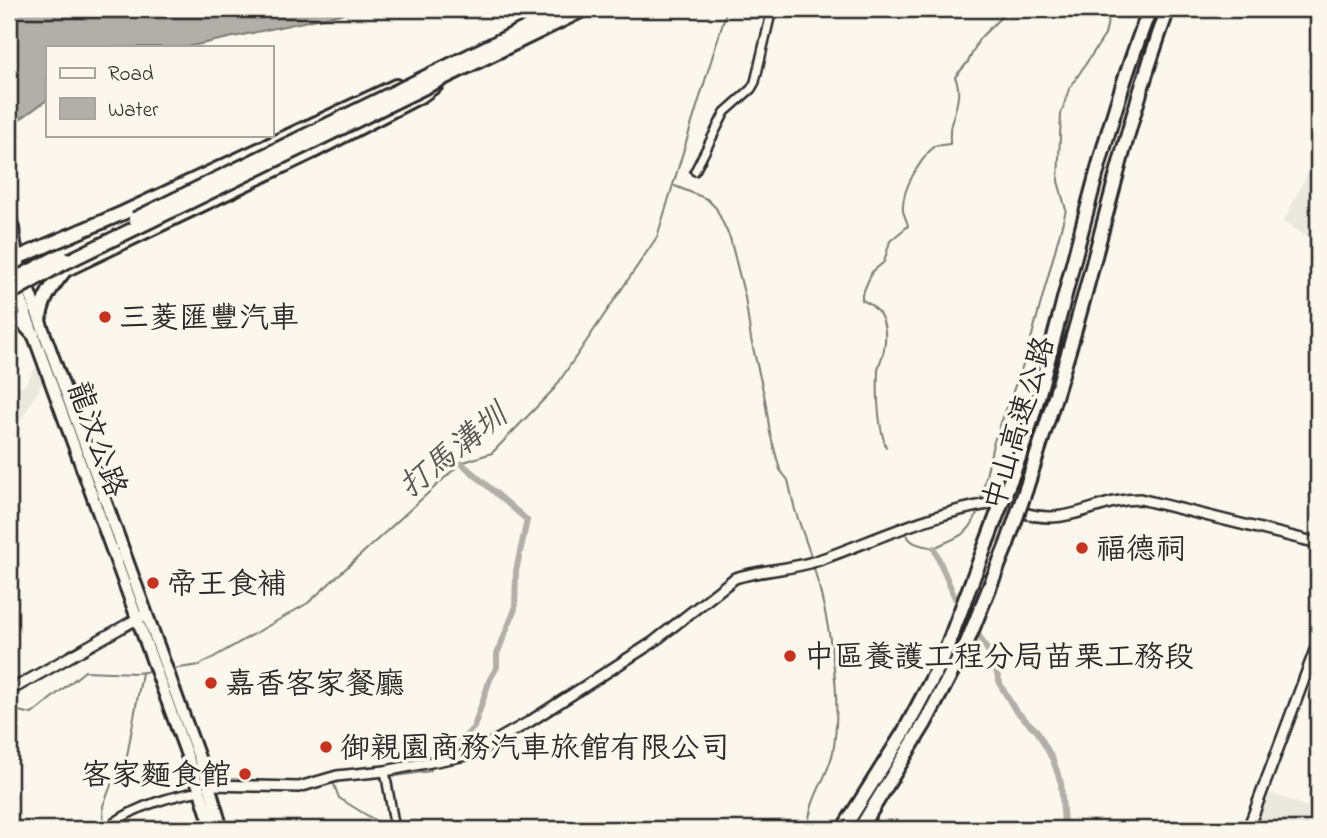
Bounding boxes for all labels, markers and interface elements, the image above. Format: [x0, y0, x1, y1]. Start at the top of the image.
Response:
legend [46, 46, 273, 136]
text: Road [108, 60, 154, 90]
text: Water [108, 96, 159, 126]
place label: 三菱匯豐汽車 [119, 298, 299, 342]
marker: 三菱匯豐汽車 [97, 309, 113, 325]
street label: 中山高速公路 [974, 331, 1068, 516]
street label: 龍汶公路 [54, 376, 136, 504]
water label: 打馬溝圳 [390, 392, 521, 511]
place label: 福德祠 [1096, 529, 1186, 573]
marker: 福德祠 [1074, 540, 1090, 556]
place label: 帝王食補 [167, 564, 287, 608]
marker: 帝王食補 [145, 575, 161, 591]
place label: 中區養護工程分局苗栗工務段 [804, 637, 1194, 681]
marker: 中區養護工程分局苗栗工務段 [782, 648, 798, 664]
place label: 嘉香客家餐廳 [225, 664, 405, 708]
marker: 嘉香客家餐廳 [203, 675, 219, 691]
place label: 御親園商務汽車旅館有限公司 [340, 728, 730, 772]
marker: 御親園商務汽車旅館有限公司 [318, 739, 334, 755]
place label: 客家麵食館 [81, 755, 231, 799]
marker: 客家麵食館 [237, 766, 253, 782]

